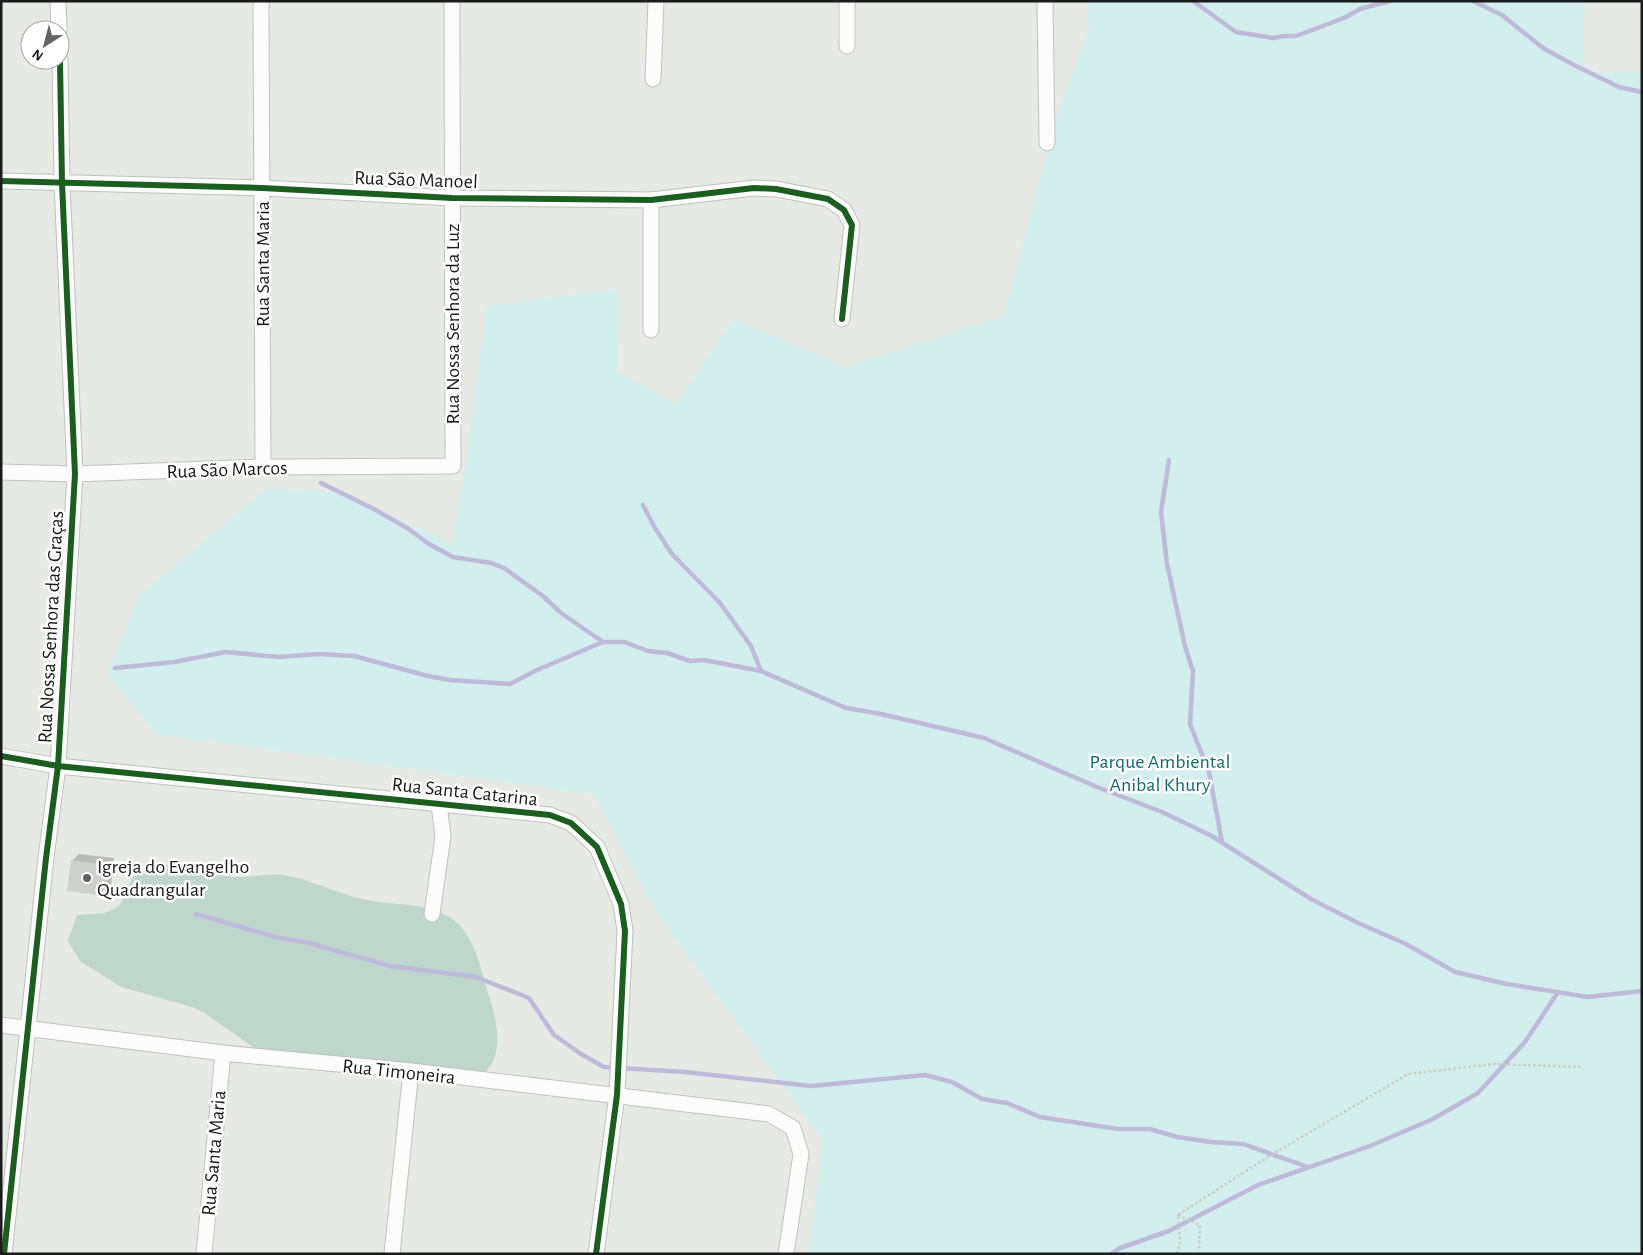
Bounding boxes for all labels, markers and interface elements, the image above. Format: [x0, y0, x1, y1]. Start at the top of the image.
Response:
north arrow [20, 20, 70, 70]
text: N [30, 46, 46, 63]
street label: Rua São Manoel [354, 168, 478, 192]
street label: Rua Santa Maria [253, 201, 273, 327]
street label: Rua Nossa Senhora da Luz [443, 224, 463, 424]
street label: Rua São Marcos [166, 458, 288, 482]
street label: Rua Nossa Senhora das Graças [35, 510, 67, 744]
park label: Parque Ambiental Anibal Khury [1090, 752, 1230, 795]
street label: Rua Santa Catarina [391, 774, 539, 810]
place label: Igreja do Evangelho Quadrangular [97, 857, 249, 900]
marker: Igreja do Evangelho Quadrangular [81, 872, 93, 884]
street label: Rua Timoneira [341, 1056, 456, 1088]
street label: Rua Santa Maria [199, 1089, 229, 1217]

